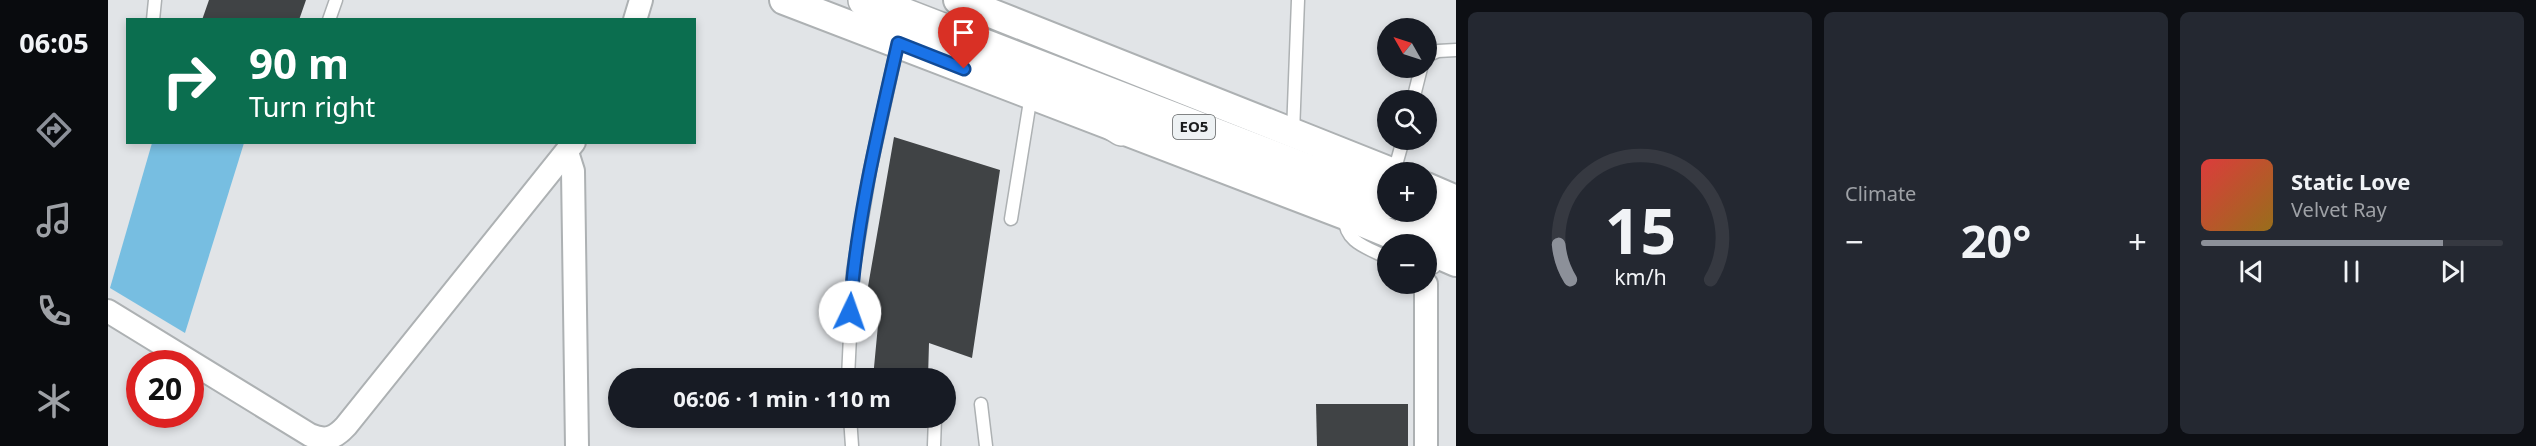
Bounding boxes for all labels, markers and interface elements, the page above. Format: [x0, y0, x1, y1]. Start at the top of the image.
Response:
pin [938, 7, 989, 69]
icon: arrive [947, 16, 980, 49]
north arrow [1377, 18, 1437, 78]
map controls [1377, 18, 1437, 294]
text: 06:05 [19, 24, 89, 61]
text: 90 m [249, 34, 349, 91]
icon: right [150, 42, 228, 120]
text: Turn right [249, 88, 375, 125]
button: search [1377, 90, 1437, 150]
icon: directions [33, 109, 75, 151]
road number: ΕΟ5 [1173, 115, 1215, 139]
button: + [1377, 162, 1437, 222]
text: Static Love [2291, 166, 2410, 196]
text: Climate [1845, 180, 1916, 207]
text: 15 [1604, 187, 1676, 272]
text: Velvet Ray [2291, 196, 2387, 223]
icon: music [33, 199, 75, 241]
text: 20° [1961, 210, 2031, 271]
text: − [1845, 219, 1864, 264]
text: + [2128, 219, 2147, 264]
button: − [1377, 234, 1437, 294]
icon: previous [2235, 255, 2268, 288]
icon: pause [2335, 255, 2368, 288]
icon: next [2436, 255, 2469, 288]
text: km/h [1614, 262, 1666, 291]
position arrow [818, 280, 882, 344]
icon: phone [33, 290, 75, 332]
speed limit sign: 20 [126, 350, 204, 428]
icon: climate [33, 380, 75, 422]
text: 06:06 · 1 min · 110 m [673, 383, 891, 413]

